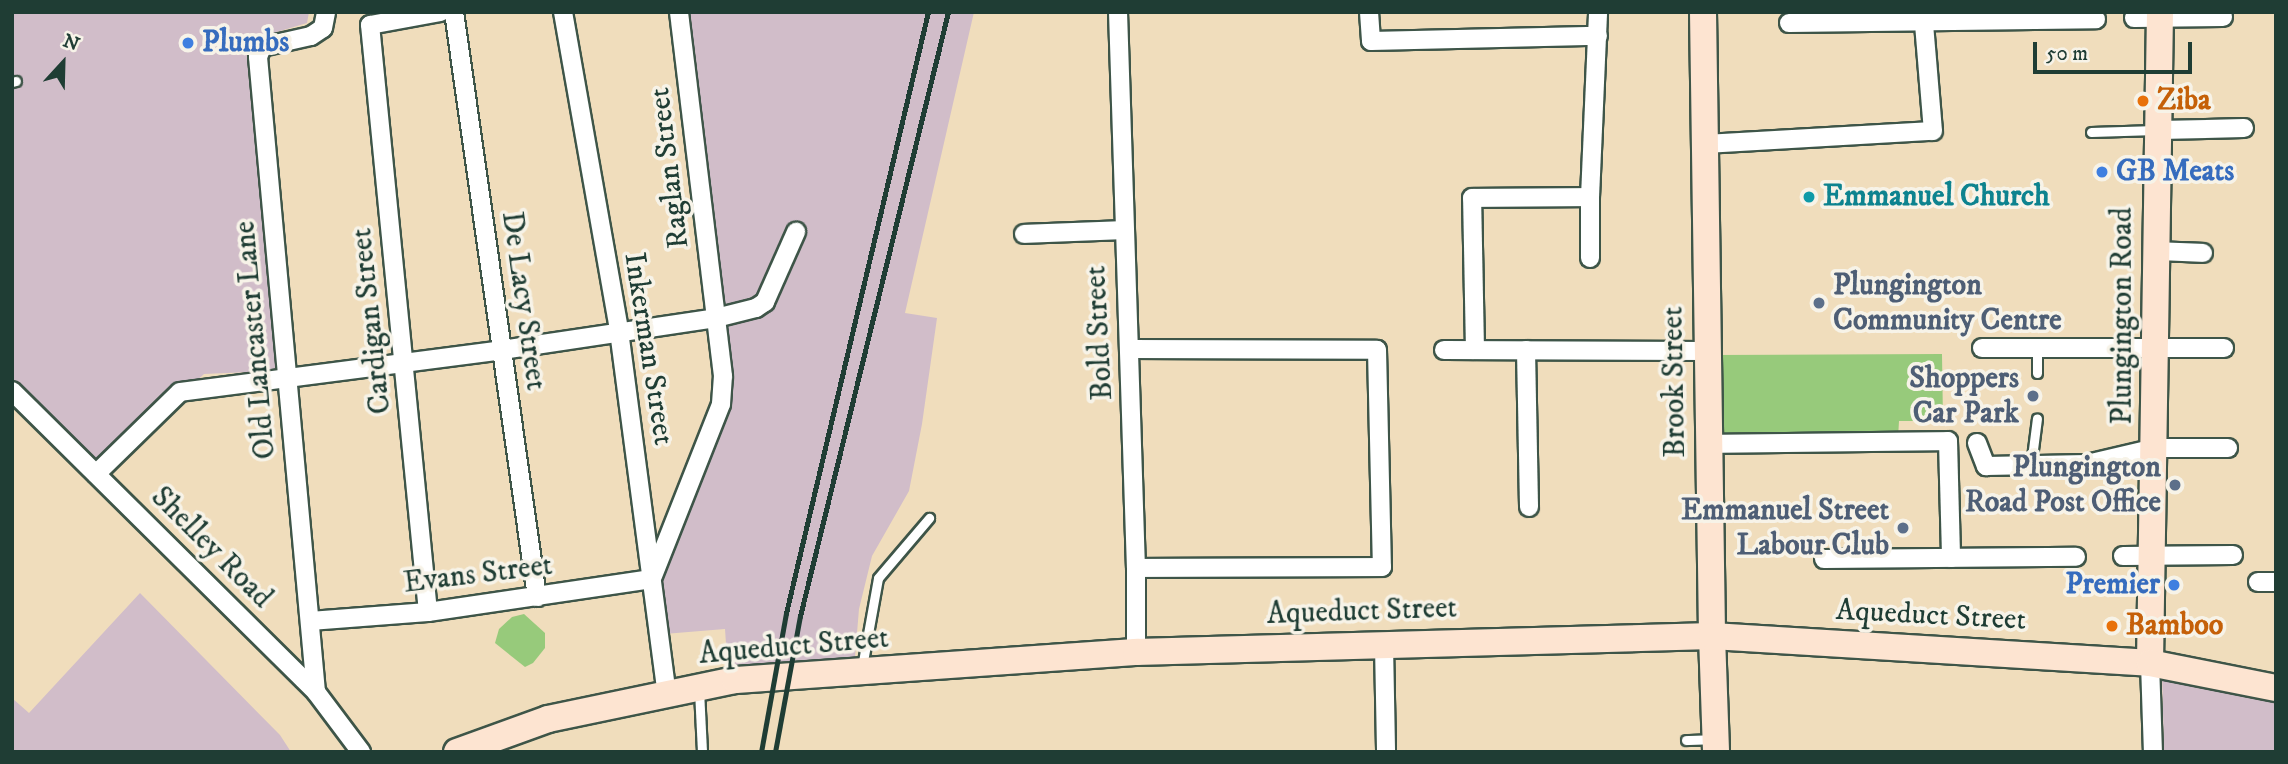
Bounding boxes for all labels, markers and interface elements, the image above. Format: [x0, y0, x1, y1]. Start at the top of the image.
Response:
place label: Plumbs [202, 25, 289, 61]
north arrow [28, 28, 98, 98]
scale bar [2036, 28, 2195, 72]
text: N [60, 29, 83, 57]
marker: Plumbs [180, 35, 196, 51]
text: 50 m [2046, 41, 2088, 67]
place label: Ziba [2157, 83, 2211, 119]
street label: Raglan Street [642, 85, 698, 251]
marker: Ziba [2135, 93, 2151, 109]
place label: GB Meats [2116, 154, 2234, 190]
marker: GB Meats [2094, 164, 2110, 180]
place label: Emmanuel Church [1823, 179, 2050, 215]
marker: Emmanuel Church [1801, 189, 1817, 205]
street label: Plungington Road [2105, 207, 2141, 425]
street label: De Lacy Street [493, 209, 553, 393]
street label: Old Lancaster Lane [228, 219, 284, 461]
street label: Cardigan Street [344, 226, 400, 416]
street label: Inkerman Street [615, 250, 681, 448]
street label: Bold Street [1078, 265, 1122, 401]
place label: Plungington Community Centre [1833, 268, 2062, 338]
marker: Plungington Community Centre [1811, 295, 1827, 311]
street label: Brook Street [1656, 306, 1694, 458]
place label: Shoppers Car Park [1909, 361, 2019, 432]
marker: Shoppers Car Park [2025, 388, 2041, 404]
place label: Plungington Road Post Office [1965, 450, 2161, 520]
marker: Plungington Road Post Office [2167, 477, 2183, 493]
street label: Shelley Road [143, 480, 279, 616]
place label: Emmanuel Street Labour Club [1681, 493, 1889, 564]
marker: Emmanuel Street Labour Club [1895, 520, 1911, 536]
street label: Evans Street [402, 548, 554, 602]
place label: Premier [2065, 567, 2160, 603]
marker: Premier [2166, 577, 2182, 593]
street label: Aqueduct Street [1266, 591, 1458, 633]
street label: Aqueduct Street [1835, 593, 2027, 639]
place label: Bamboo [2126, 608, 2223, 644]
marker: Bamboo [2104, 618, 2120, 634]
street label: Aqueduct Street [698, 621, 890, 673]

